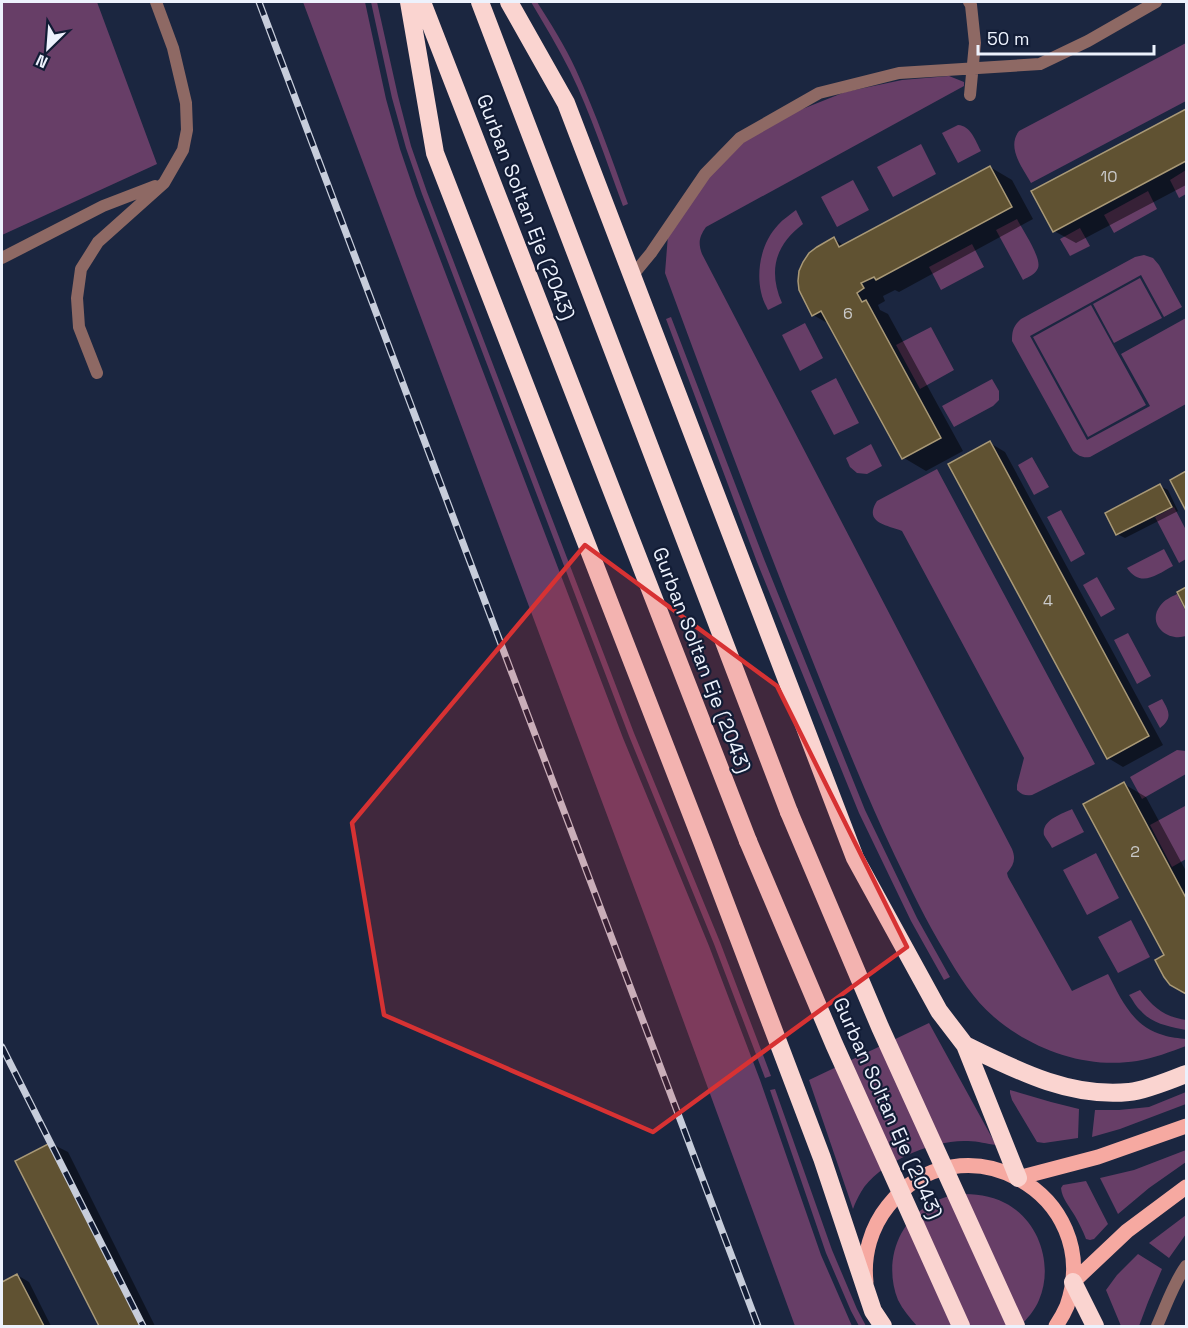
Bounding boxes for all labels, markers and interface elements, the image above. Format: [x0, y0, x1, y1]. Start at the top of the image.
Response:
north arrow [18, 18, 78, 78]
scale bar [978, 18, 1154, 56]
text: 50 m [987, 27, 1029, 50]
text: N [33, 49, 51, 73]
street label: Gurban Soltan Eje (2043) [471, 90, 581, 324]
house number: 10 [1101, 166, 1117, 187]
house number: 6 [843, 303, 853, 324]
street label: Gurban Soltan Eje (2043) [647, 543, 757, 777]
house number: 4 [1043, 590, 1053, 611]
house number: 2 [1130, 841, 1140, 862]
street label: Gurban Soltan Eje (2043) [827, 993, 949, 1223]

